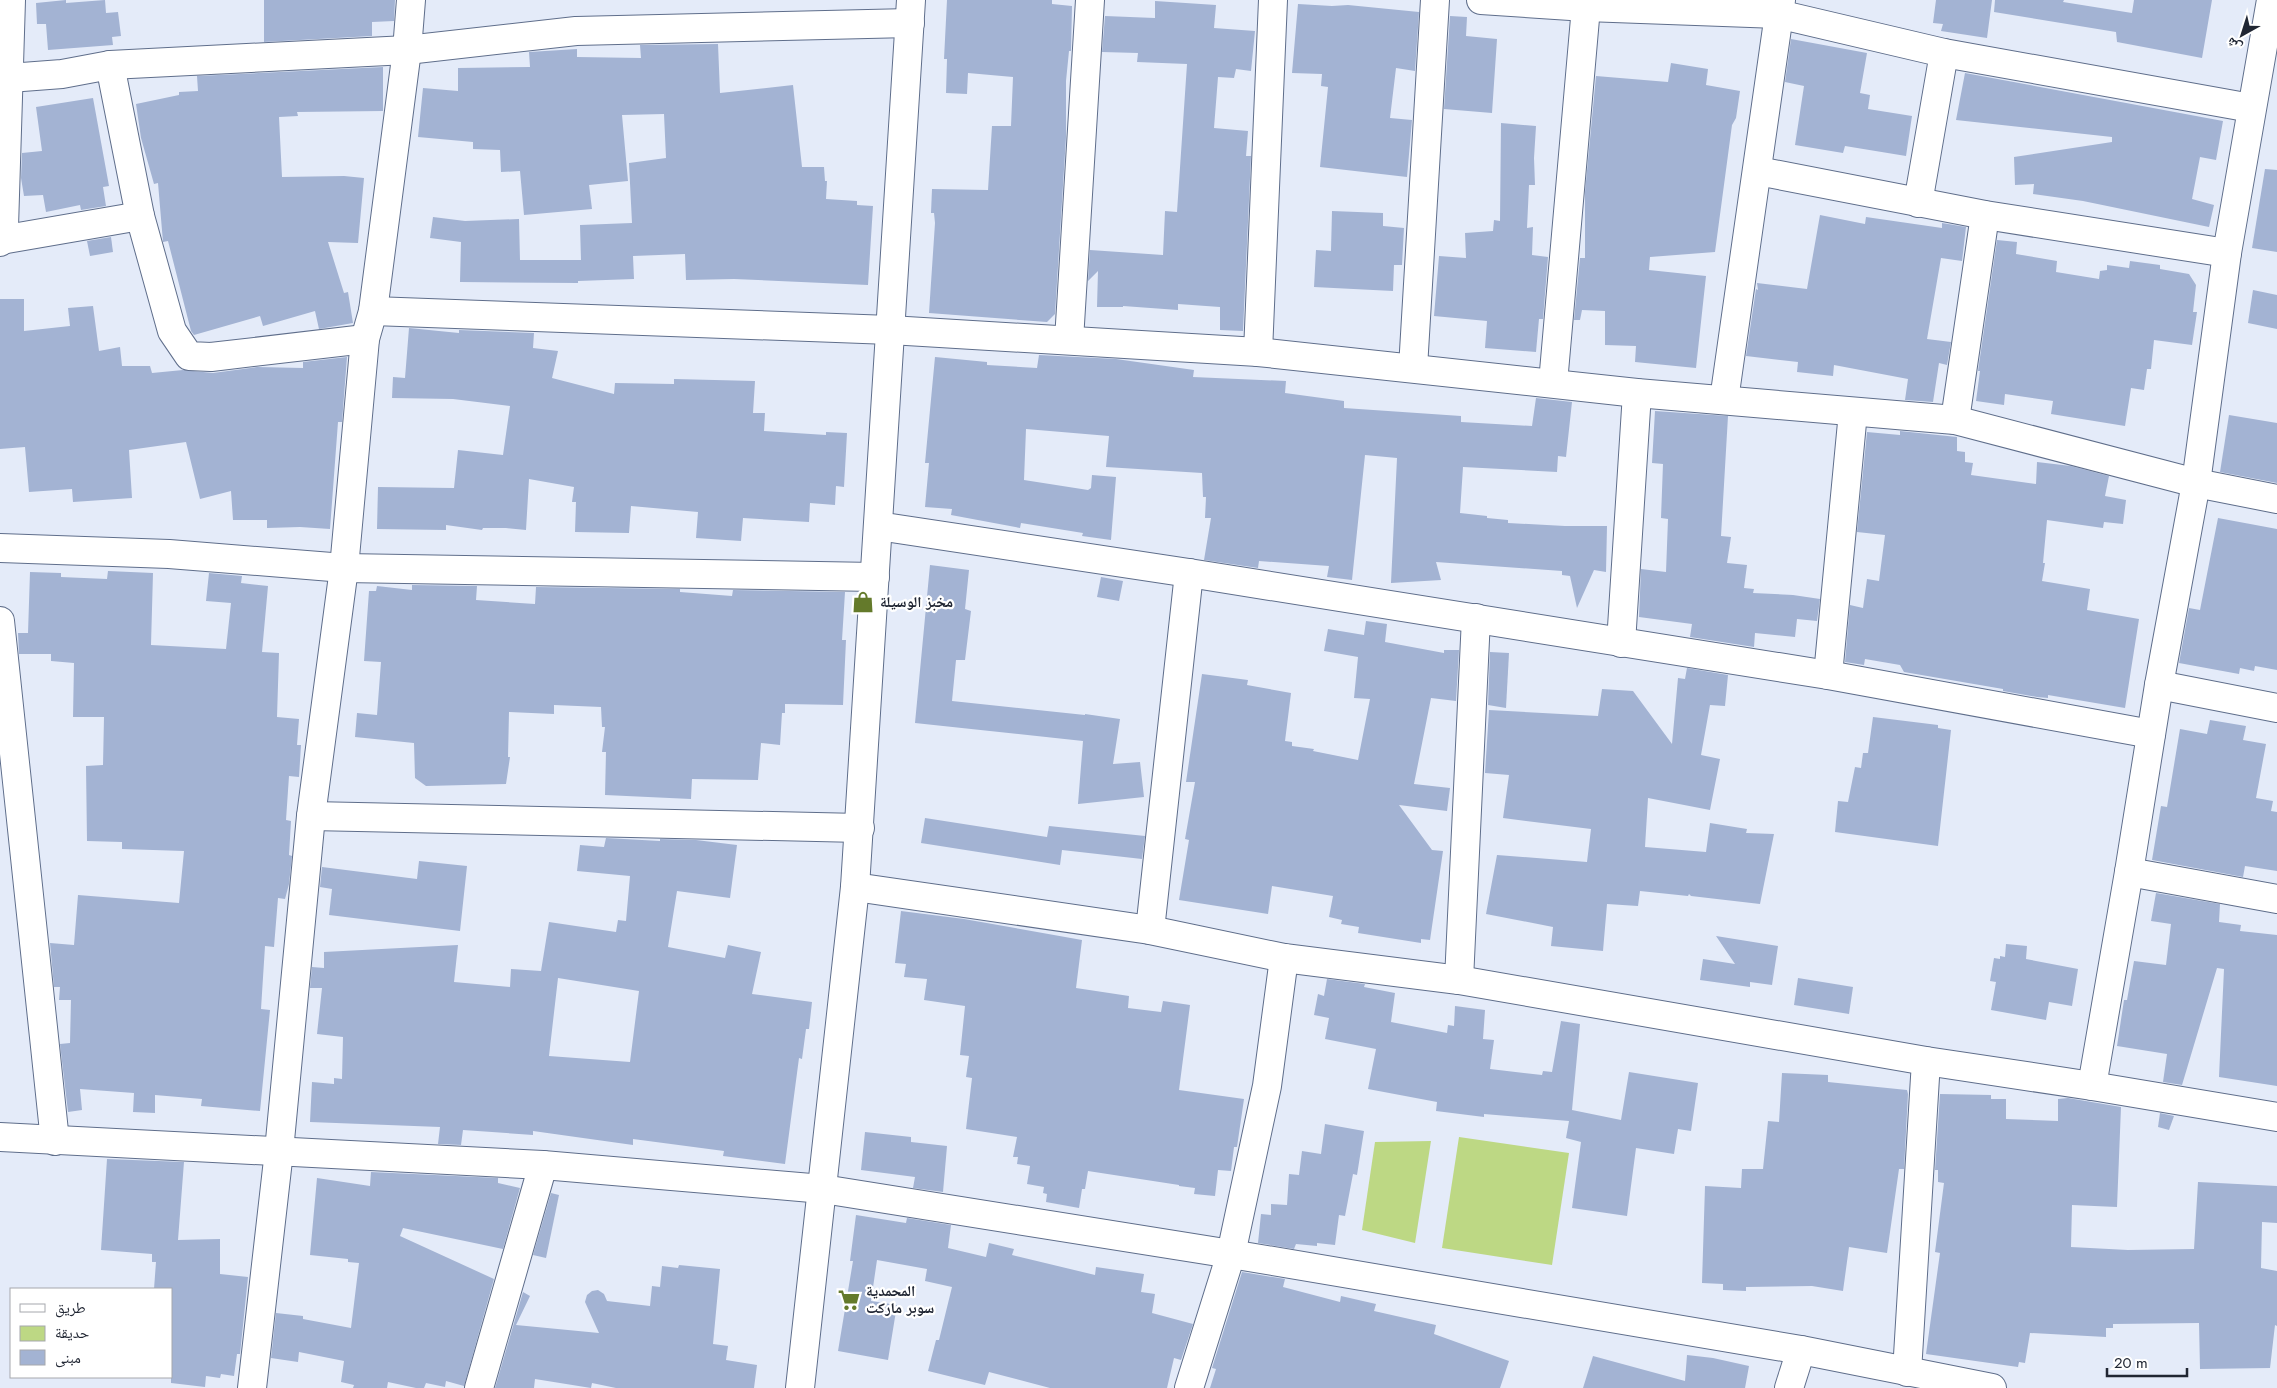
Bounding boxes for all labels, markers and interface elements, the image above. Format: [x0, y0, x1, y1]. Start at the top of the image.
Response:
north arrow [2217, 10, 2267, 60]
text: ش [2222, 33, 2246, 58]
shop icon: مخبز الوسيلة [850, 589, 876, 615]
place label: مخبز الوسيلة [880, 591, 953, 613]
place label: المحمدية سوبر ماركت [866, 1280, 934, 1319]
supermarket icon: المحمدية سوبر ماركت [836, 1287, 862, 1313]
legend [10, 1288, 172, 1378]
text: طريق [55, 1297, 86, 1319]
text: حديقة [55, 1322, 90, 1344]
scale bar [2107, 1346, 2187, 1378]
text: مبنى [55, 1347, 81, 1369]
text: 20 m [2114, 1352, 2148, 1374]

